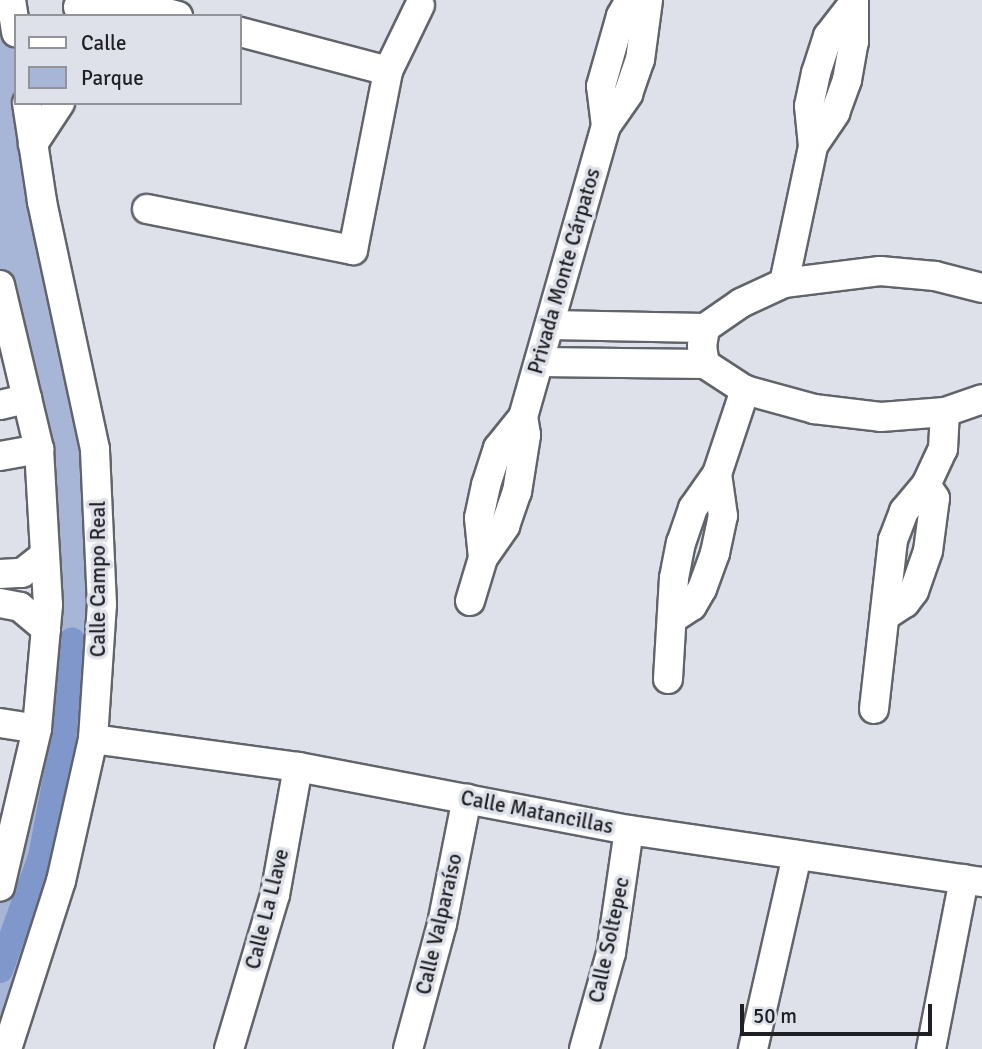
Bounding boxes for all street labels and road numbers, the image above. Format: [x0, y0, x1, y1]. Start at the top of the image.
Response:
street label: Privada Monte Cárpatos [523, 165, 605, 377]
street label: Calle Campo Real [85, 501, 111, 657]
street label: Calle Matancillas [459, 785, 615, 839]
street label: Calle La Llave [240, 846, 294, 972]
street label: Calle Valparaíso [411, 851, 467, 997]
street label: Calle Soltepec [583, 875, 635, 1005]

